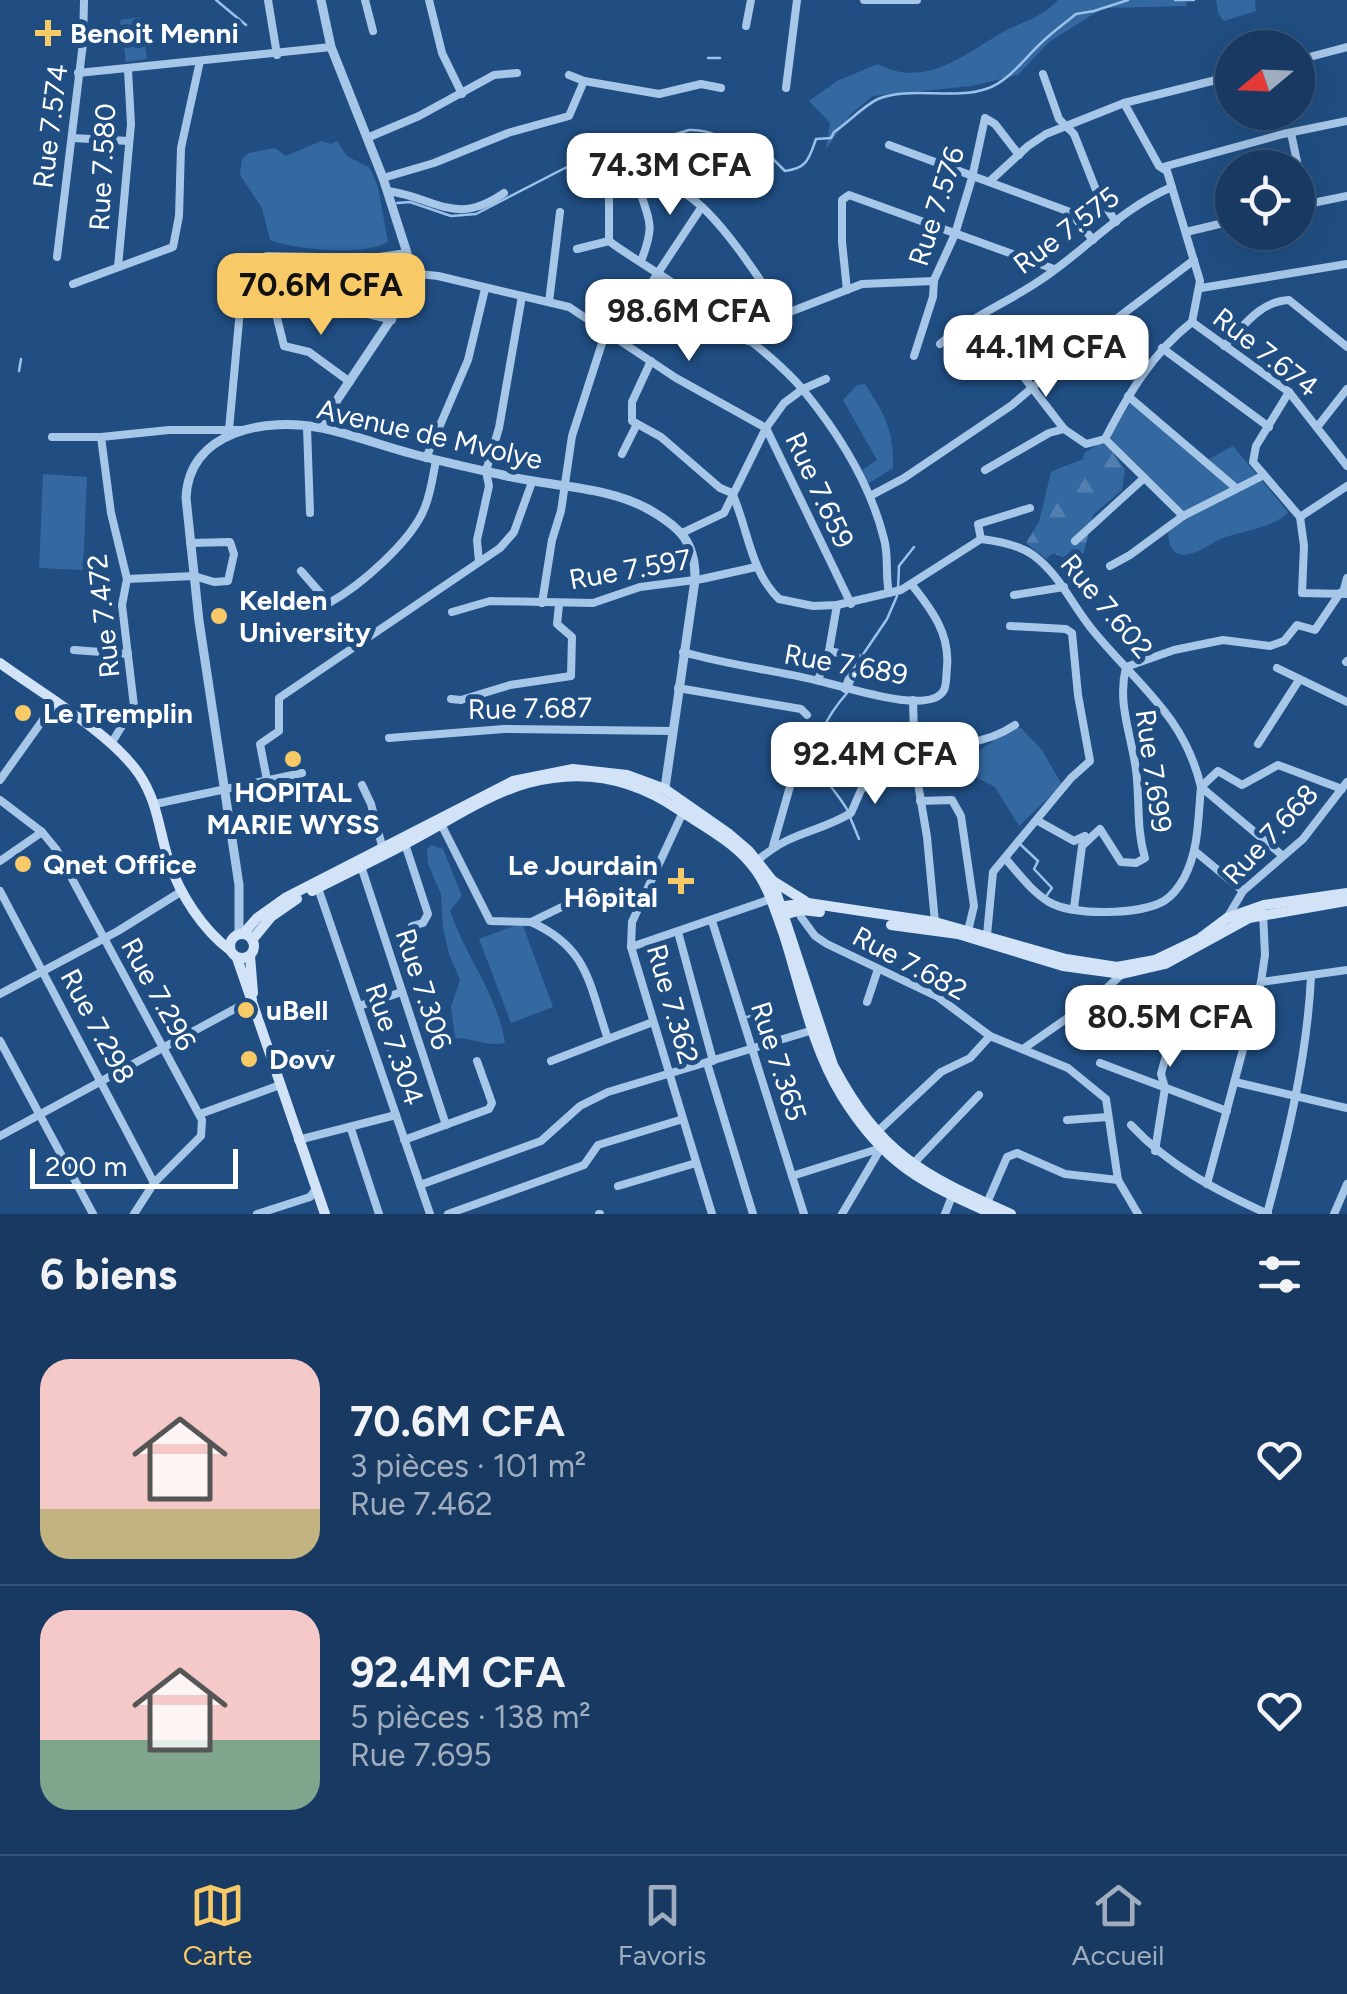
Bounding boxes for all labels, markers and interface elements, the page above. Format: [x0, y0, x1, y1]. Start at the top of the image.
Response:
place label: Benoit Menni [70, 16, 239, 50]
marker: Benoit Menni [35, 20, 61, 46]
north arrow [1215, 30, 1315, 130]
map controls [1215, 30, 1315, 250]
street label: Rue 7.574 [26, 62, 74, 190]
street label: Rue 7.580 [82, 102, 122, 232]
pin: 74.3M CFA [556, 133, 784, 218]
street label: Rue 7.576 [901, 142, 971, 270]
text: 74.3M CFA [589, 146, 751, 184]
button: locate [1215, 150, 1315, 250]
street label: Rue 7.575 [1006, 179, 1126, 281]
pin: 70.6M CFA [207, 253, 435, 338]
text: 70.6M CFA [239, 266, 403, 304]
pin: 98.6M CFA [575, 279, 803, 364]
text: 98.6M CFA [607, 292, 771, 330]
street label: Rue 7.674 [1206, 300, 1326, 404]
pin: 44.1M CFA [932, 315, 1160, 400]
text: 44.1M CFA [966, 328, 1126, 366]
street label: Avenue de Mvolye [314, 392, 546, 476]
street label: Rue 7.659 [778, 427, 862, 553]
street label: Rue 7.597 [566, 542, 694, 596]
street label: Rue 7.602 [1054, 547, 1160, 665]
street label: Rue 7.472 [80, 552, 126, 680]
place label: Kelden University [239, 583, 372, 649]
marker: Kelden University [208, 605, 230, 627]
street label: Rue 7.689 [781, 636, 911, 692]
street label: Rue 7.687 [468, 690, 592, 726]
place label: Le Tremplin [43, 696, 193, 730]
marker: Le Tremplin [12, 702, 34, 724]
street label: Rue 7.699 [1129, 707, 1179, 835]
pin: 92.4M CFA [761, 722, 989, 807]
text: 92.4M CFA [793, 735, 957, 773]
marker: HOPITAL MARIE WYSS [282, 748, 304, 770]
place label: HOPITAL MARIE WYSS [207, 775, 380, 841]
street label: Rue 7.668 [1215, 777, 1325, 891]
place label: Qnet Office [43, 847, 197, 881]
place label: Le Jourdain Hôpital [508, 848, 658, 914]
marker: Qnet Office [12, 853, 34, 875]
marker: Le Jourdain Hôpital [668, 868, 694, 894]
street label: Rue 7.682 [847, 919, 973, 1007]
street label: Rue 7.306 [388, 924, 460, 1054]
street label: Rue 7.296 [114, 932, 204, 1056]
street label: Rue 7.362 [640, 940, 706, 1068]
street label: Rue 7.298 [54, 963, 142, 1089]
street label: Rue 7.304 [358, 979, 432, 1109]
pin: 80.5M CFA [1056, 985, 1284, 1070]
place label: uBell [266, 993, 328, 1027]
street label: Rue 7.365 [744, 997, 814, 1125]
text: 80.5M CFA [1087, 998, 1253, 1036]
marker: uBell [235, 999, 257, 1021]
place label: Dovv [269, 1042, 336, 1076]
marker: Dovv [238, 1048, 260, 1070]
scale bar [30, 1144, 238, 1188]
text: 200 m [45, 1149, 127, 1183]
icon: filters [1252, 1247, 1307, 1302]
text: 6 biens [40, 1249, 177, 1300]
text: 70.6M CFA [350, 1396, 565, 1447]
icon: home [120, 1399, 240, 1519]
icon: heart [1252, 1432, 1307, 1487]
text: 3 pièces · 101 m² [350, 1447, 586, 1485]
text: Rue 7.462 [350, 1485, 493, 1523]
text: 92.4M CFA [350, 1647, 565, 1698]
icon: home [120, 1650, 240, 1770]
icon: heart [1252, 1683, 1307, 1738]
text: 5 pièces · 138 m² [350, 1698, 591, 1736]
text: Rue 7.695 [350, 1736, 492, 1774]
tab: Carte [183, 1878, 252, 1972]
tab: Favoris [618, 1878, 706, 1972]
tab: Accueil [1072, 1878, 1164, 1972]

